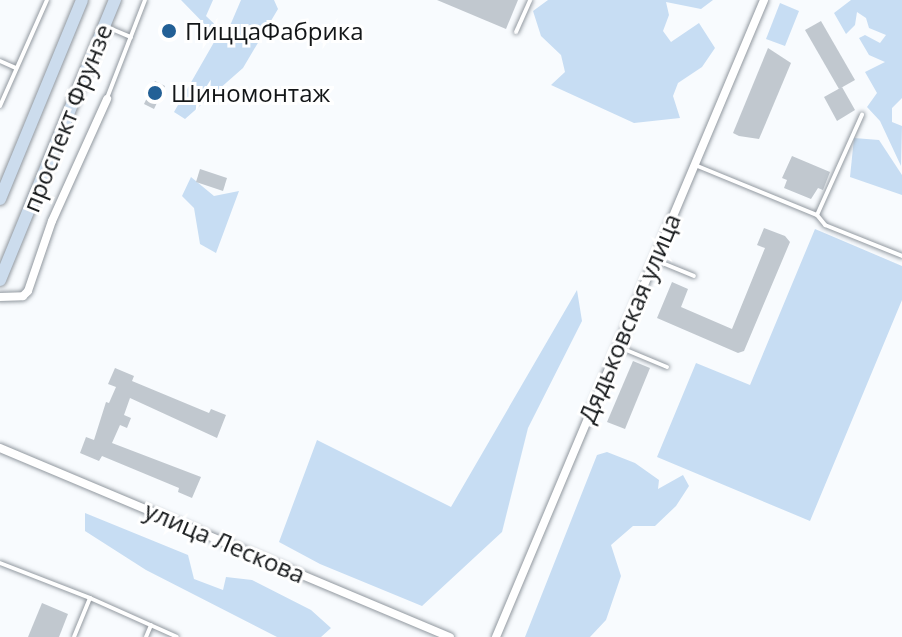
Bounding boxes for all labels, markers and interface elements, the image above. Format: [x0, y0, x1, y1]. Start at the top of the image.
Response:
place label: ПиццаФабрика [185, 17, 364, 45]
street label: проспект Фрунзе [16, 20, 118, 216]
marker: ПиццаФабрика [160, 22, 178, 40]
place label: Шиномонтаж [171, 79, 330, 107]
marker: Шиномонтаж [146, 84, 164, 102]
street label: Дядьковская улица [572, 209, 686, 427]
street label: улица Лескова [140, 495, 310, 589]

